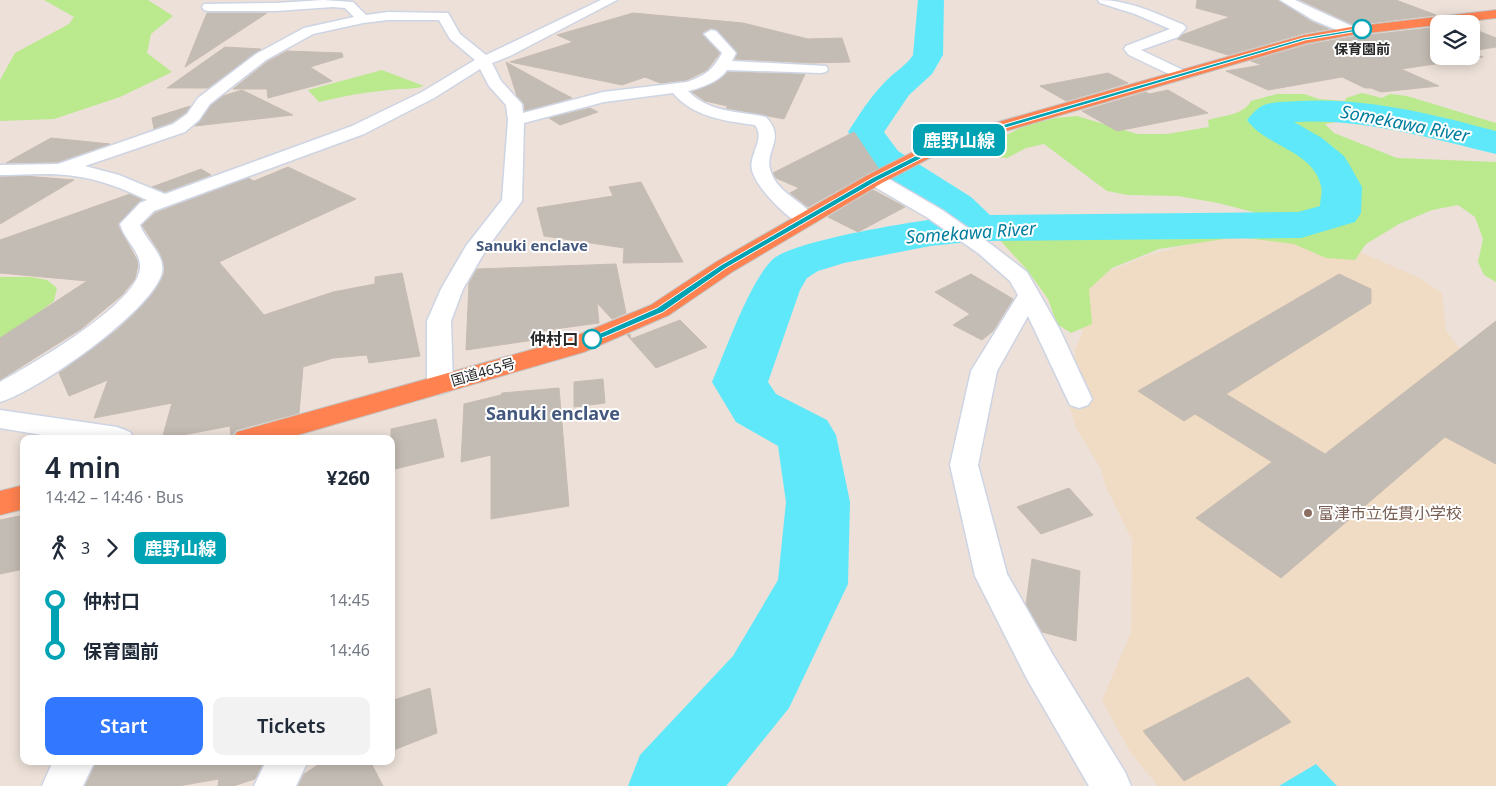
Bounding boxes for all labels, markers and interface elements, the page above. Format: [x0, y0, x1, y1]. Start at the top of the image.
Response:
map controls [1430, 15, 1480, 65]
button: layers [1430, 15, 1480, 65]
marker: 保育園前 [1352, 19, 1372, 39]
place label: 保育園前 [1334, 39, 1390, 58]
water label: Somekawa River [1339, 99, 1472, 147]
line badge: 鹿野山線 [924, 124, 994, 156]
text: 鹿野山線 [923, 128, 995, 152]
water label: Somekawa River [905, 215, 1038, 249]
district label: Sanuki enclave [476, 235, 588, 255]
place label: 仲村口 [530, 328, 578, 350]
marker: 仲村口 [582, 329, 602, 349]
street label: 国道465号 [449, 353, 517, 390]
district label: Sanuki enclave [486, 401, 620, 425]
text: 4 min [45, 448, 121, 486]
text: ¥260 [327, 465, 370, 491]
text: 14:42 – 14:46 · Bus [45, 486, 184, 508]
place label: 富津市立佐貫小学校 [1318, 502, 1462, 524]
marker: 富津市立佐貫小学校 [1302, 507, 1314, 519]
icon: walk [45, 534, 73, 562]
icon: forward [98, 534, 126, 562]
text: 鹿野山線 [144, 536, 216, 560]
text: 3 [81, 537, 90, 559]
text: 仲村口 [83, 588, 140, 614]
text: 14:45 [329, 589, 370, 611]
text: 保育園前 [83, 638, 159, 664]
text: 14:46 [329, 639, 370, 661]
button: Start [45, 697, 203, 755]
button: Tickets [213, 697, 370, 755]

